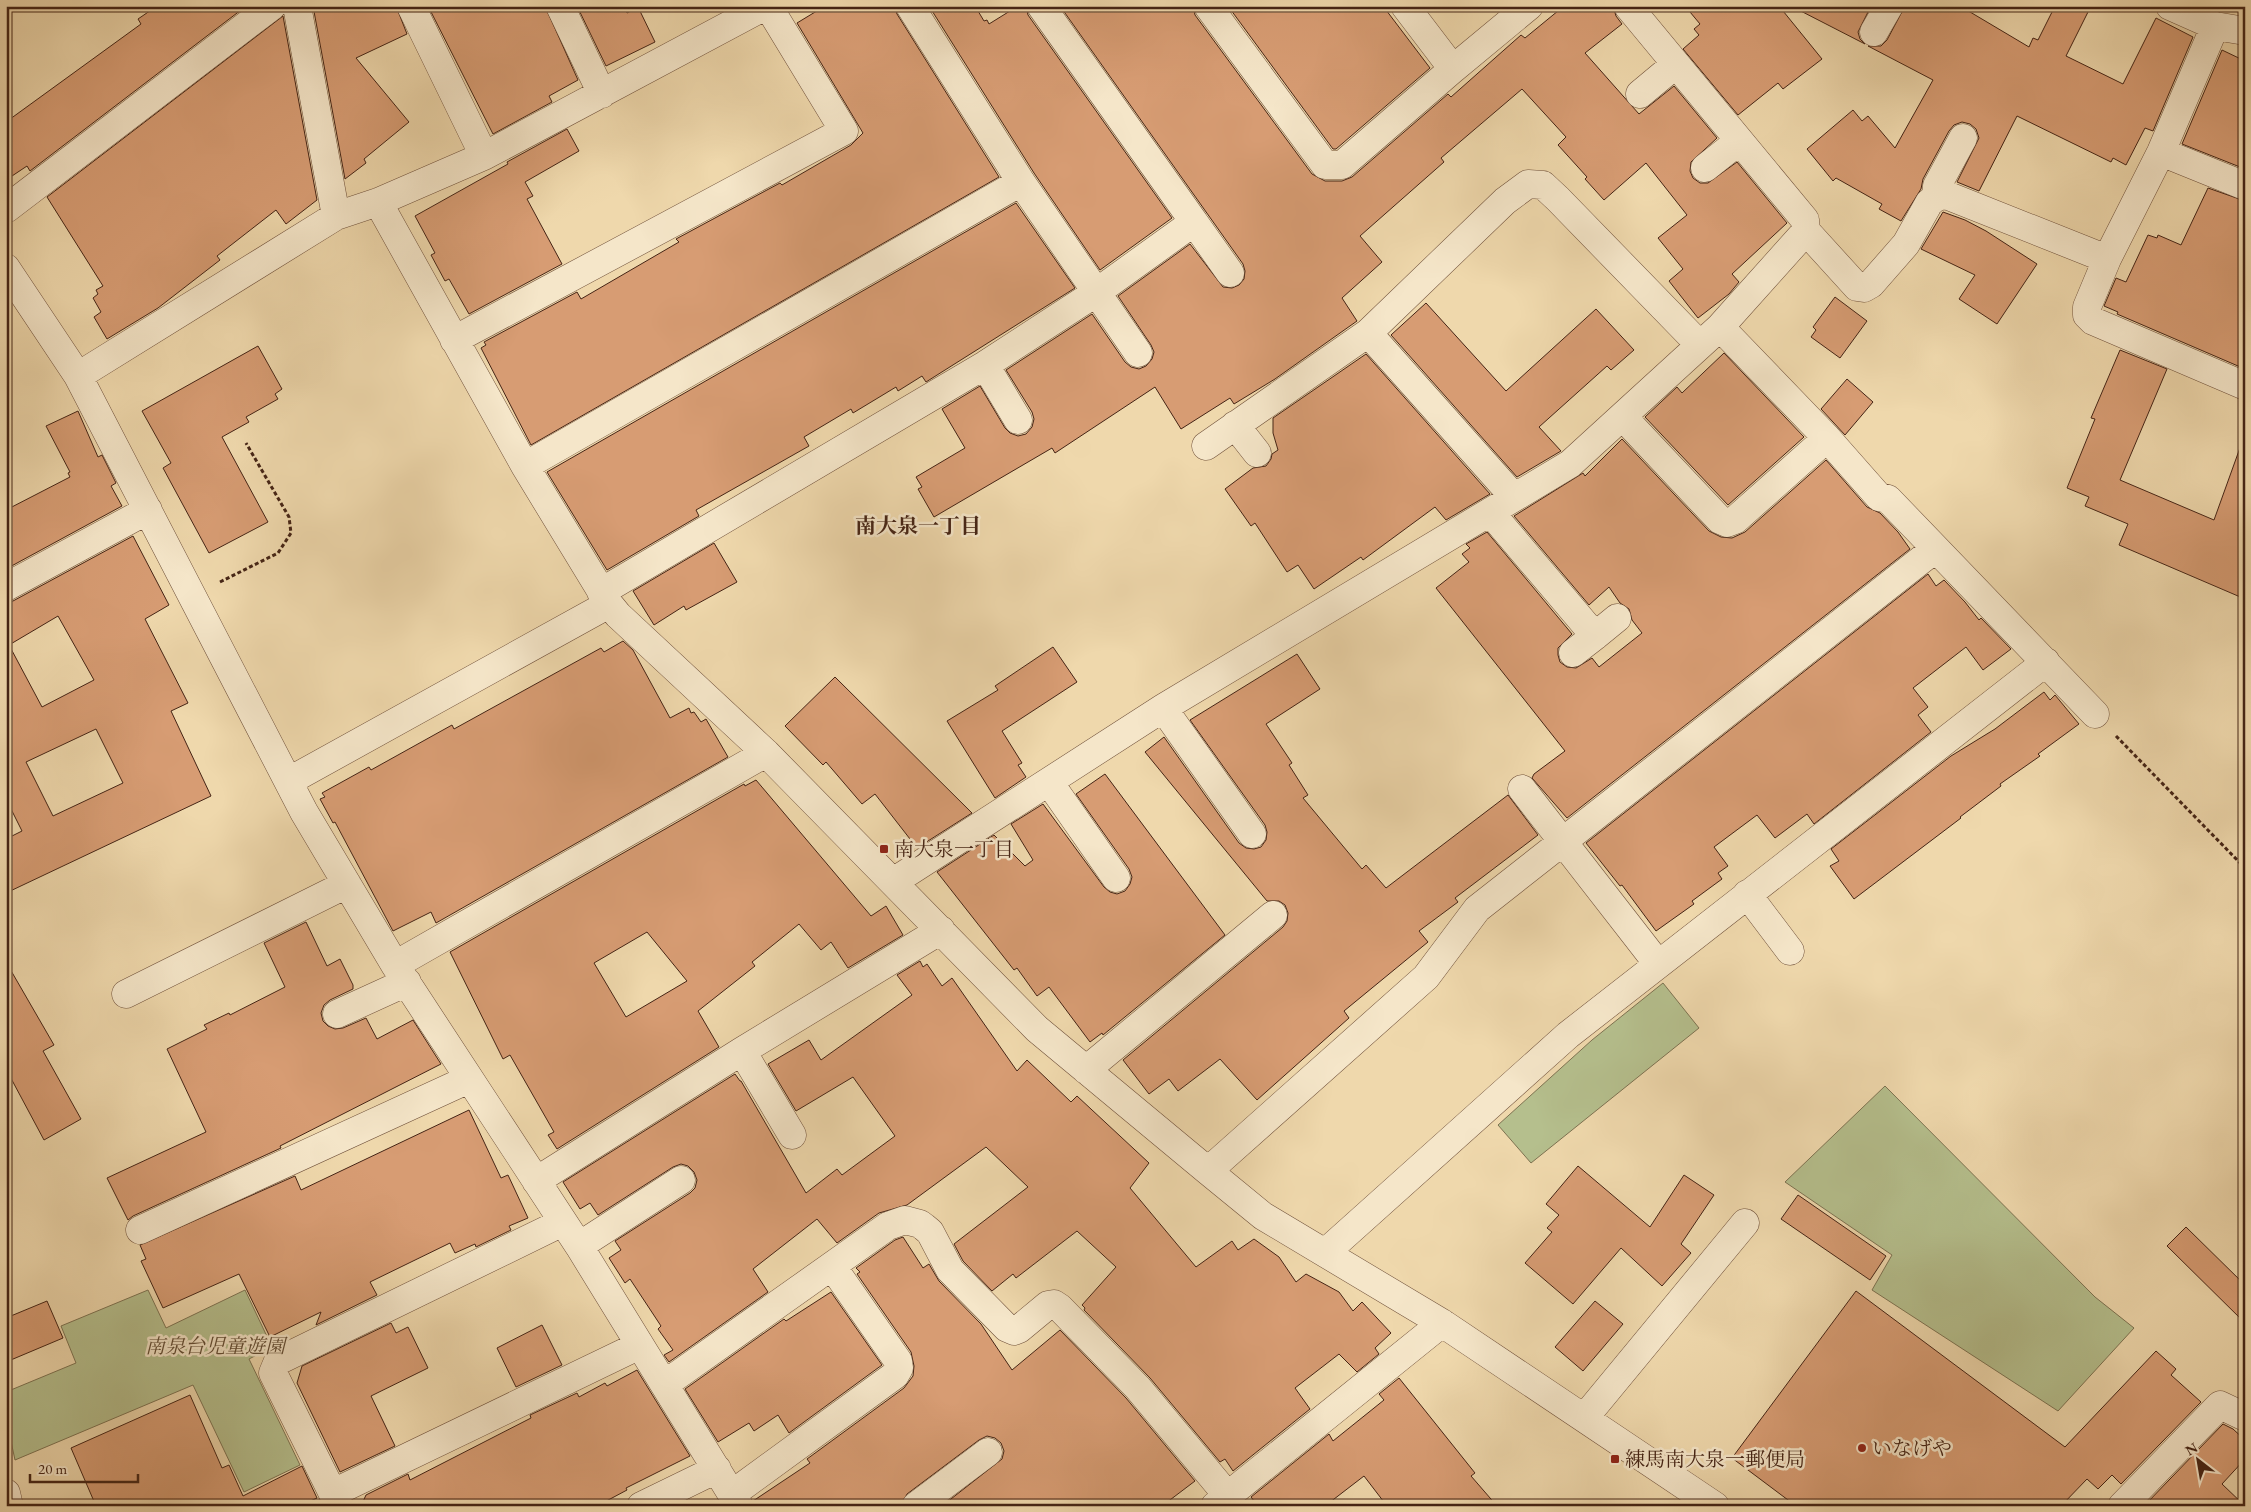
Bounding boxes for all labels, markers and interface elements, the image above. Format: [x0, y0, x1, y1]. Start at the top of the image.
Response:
district label: 南大泉一丁目 [855, 512, 981, 539]
place label: 南大泉一丁目 [894, 836, 1014, 862]
marker: 南大泉一丁目 [878, 843, 890, 855]
park label: 南泉台児童遊園 [145, 1333, 288, 1359]
north arrow [2174, 1434, 2224, 1484]
place label: いなげや [1872, 1435, 1952, 1461]
text: N [2182, 1438, 2201, 1459]
marker: いなげや [1856, 1442, 1868, 1454]
place label: 練馬南大泉一郵便局 [1625, 1446, 1805, 1472]
scale bar [30, 1452, 138, 1484]
marker: 練馬南大泉一郵便局 [1609, 1453, 1621, 1465]
text: 20 m [38, 1459, 67, 1478]

